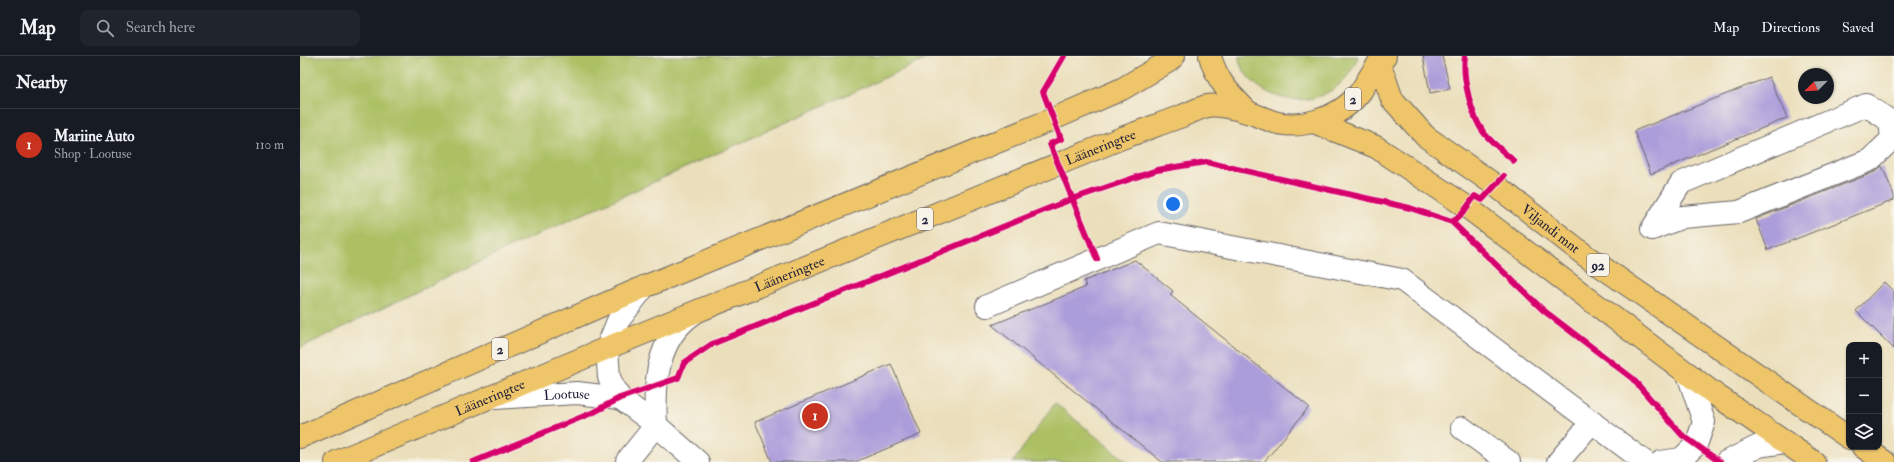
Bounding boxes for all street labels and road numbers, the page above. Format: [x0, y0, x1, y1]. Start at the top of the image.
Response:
road number: 2 [1345, 88, 1361, 110]
street label: Lääneringtee [1063, 126, 1138, 169]
street label: Viljandi mnt [1518, 201, 1583, 257]
road number: 2 [917, 208, 933, 230]
street label: Lääneringtee [752, 252, 827, 296]
road number: 92 [1587, 254, 1609, 276]
road number: 2 [492, 338, 508, 360]
street label: Lääneringtee [453, 375, 528, 420]
street label: Lootuse [543, 385, 591, 404]

